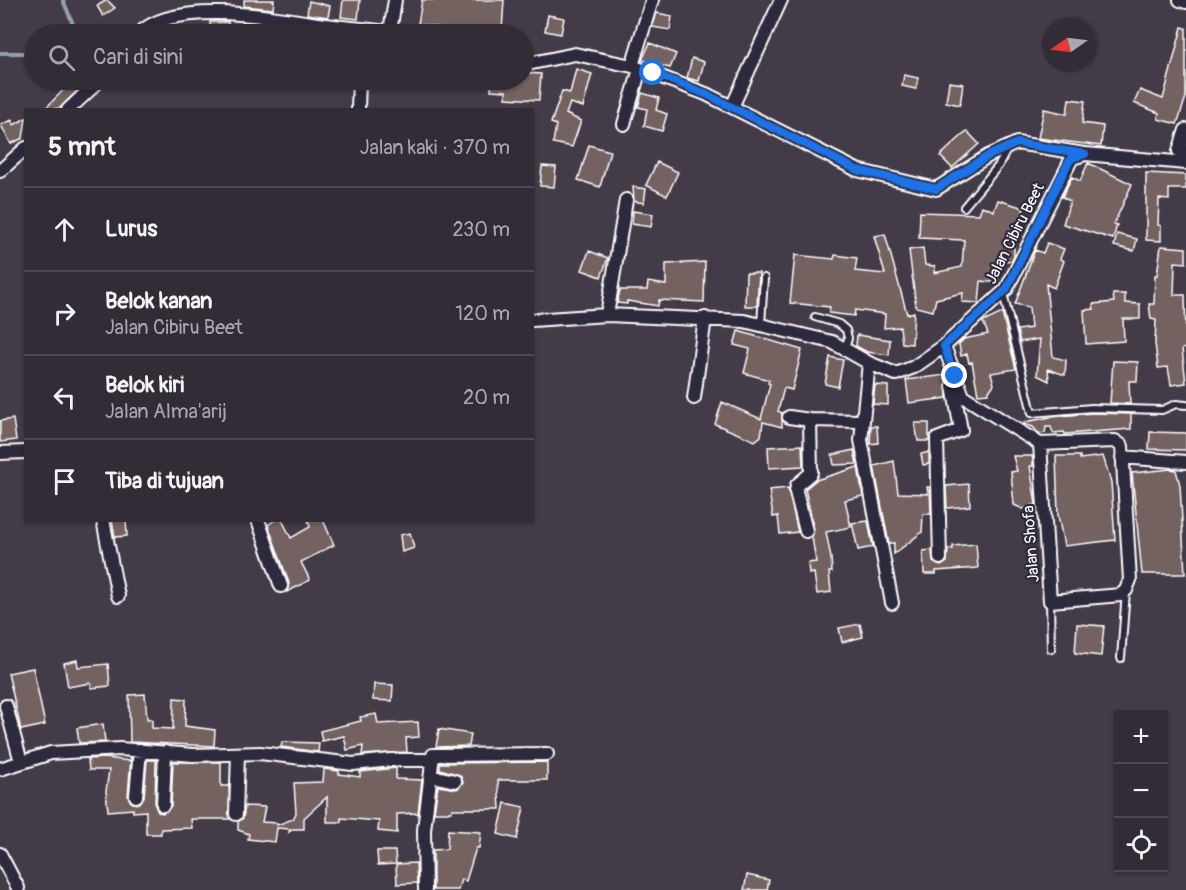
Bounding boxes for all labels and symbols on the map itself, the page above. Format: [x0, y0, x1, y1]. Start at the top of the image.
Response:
north arrow [1042, 18, 1096, 72]
route start [639, 59, 665, 85]
street label: Jalan Cibiru Beet [981, 179, 1049, 287]
route end [941, 362, 967, 388]
street label: Jalan Shofa [1018, 505, 1044, 583]

